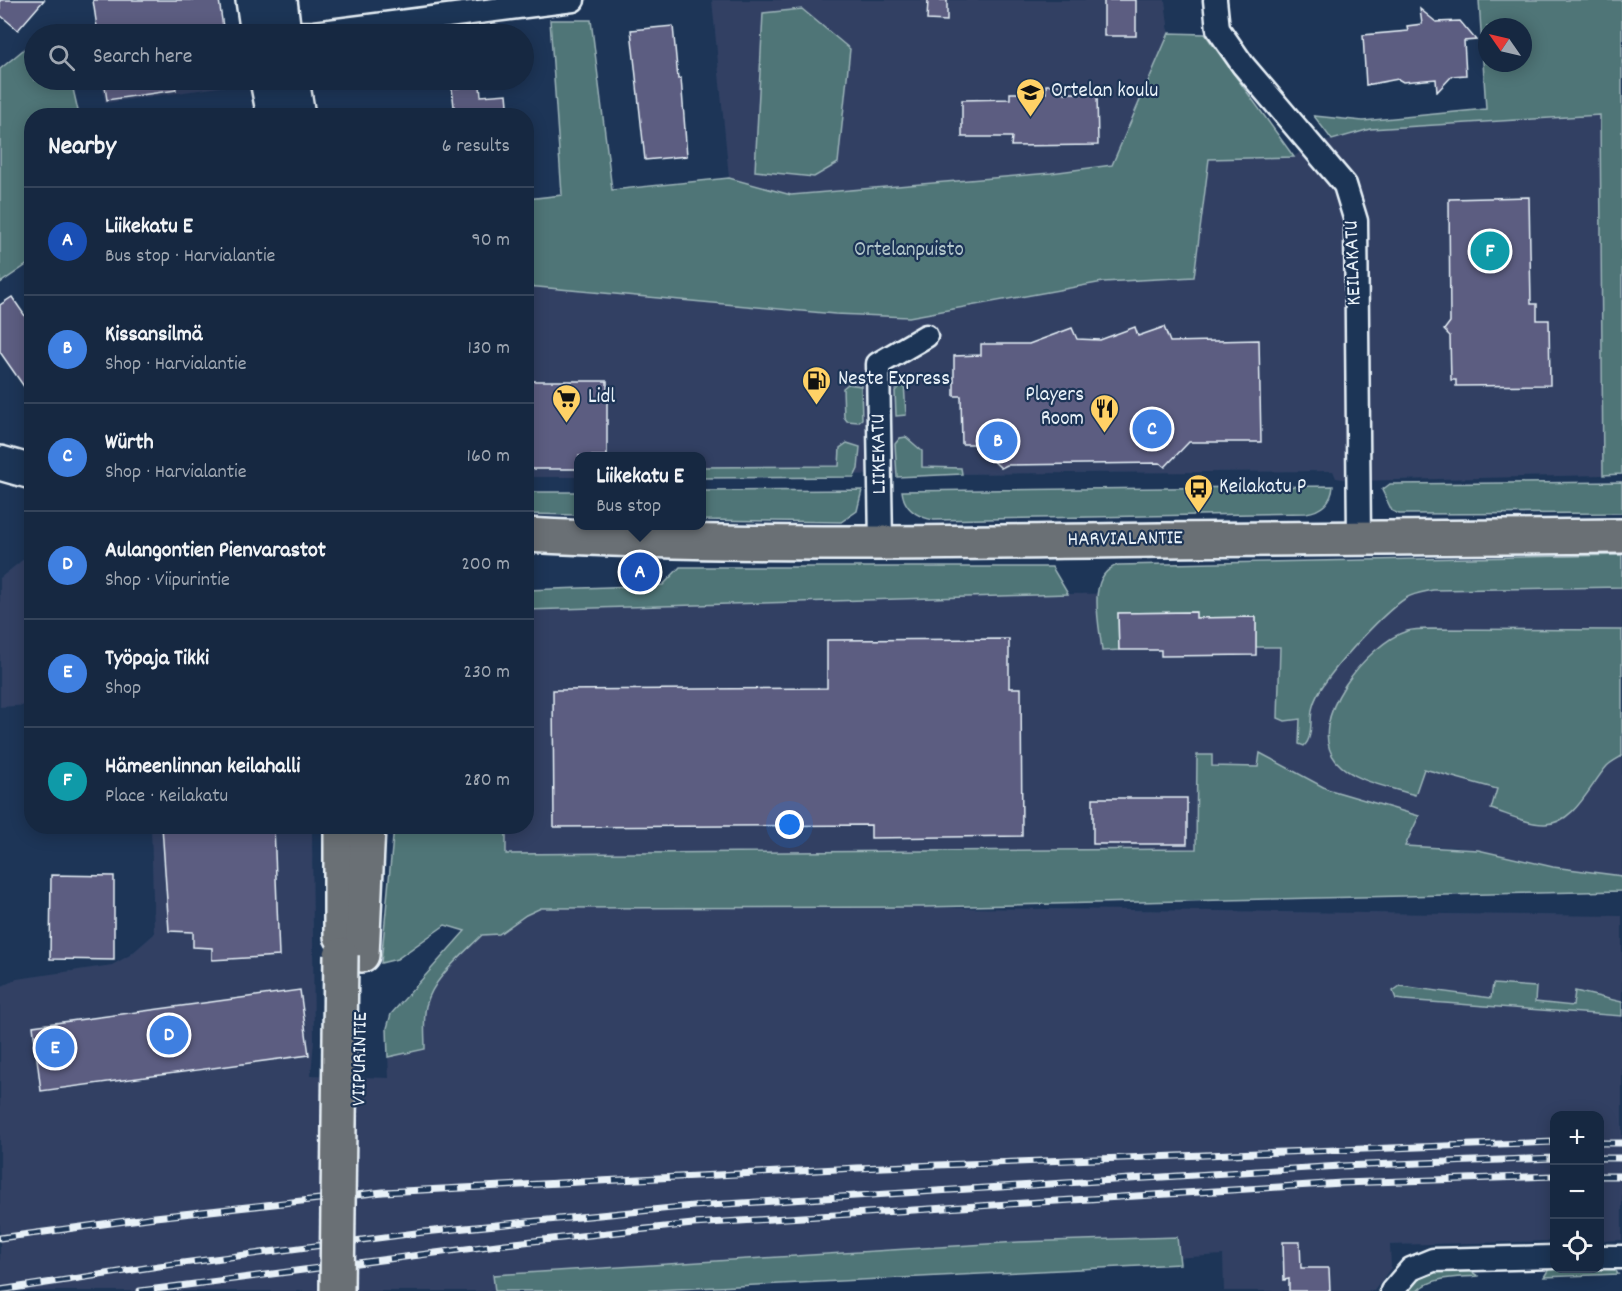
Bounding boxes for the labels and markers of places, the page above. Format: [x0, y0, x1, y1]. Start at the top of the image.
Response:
school or university icon: Ortelan koulu [1014, 76, 1046, 118]
place label: Ortelan koulu [1051, 77, 1158, 107]
pin: F [1470, 228, 1510, 274]
fuel station icon: Neste Express [801, 364, 833, 406]
place label: Neste Express [838, 365, 950, 395]
place label: Players Room [1025, 381, 1084, 435]
supermarket icon: Lidl [551, 382, 583, 424]
place label: Lidl [588, 383, 615, 413]
restaurant icon: Players Room [1089, 392, 1121, 434]
pin: C [1132, 406, 1172, 452]
pin: B [978, 418, 1018, 464]
bus stop icon: Keilakatu P [1182, 472, 1214, 514]
place label: Keilakatu P [1219, 473, 1306, 503]
pin: A [620, 550, 660, 594]
pin: D [150, 1012, 188, 1058]
pin: E [36, 1026, 74, 1070]

